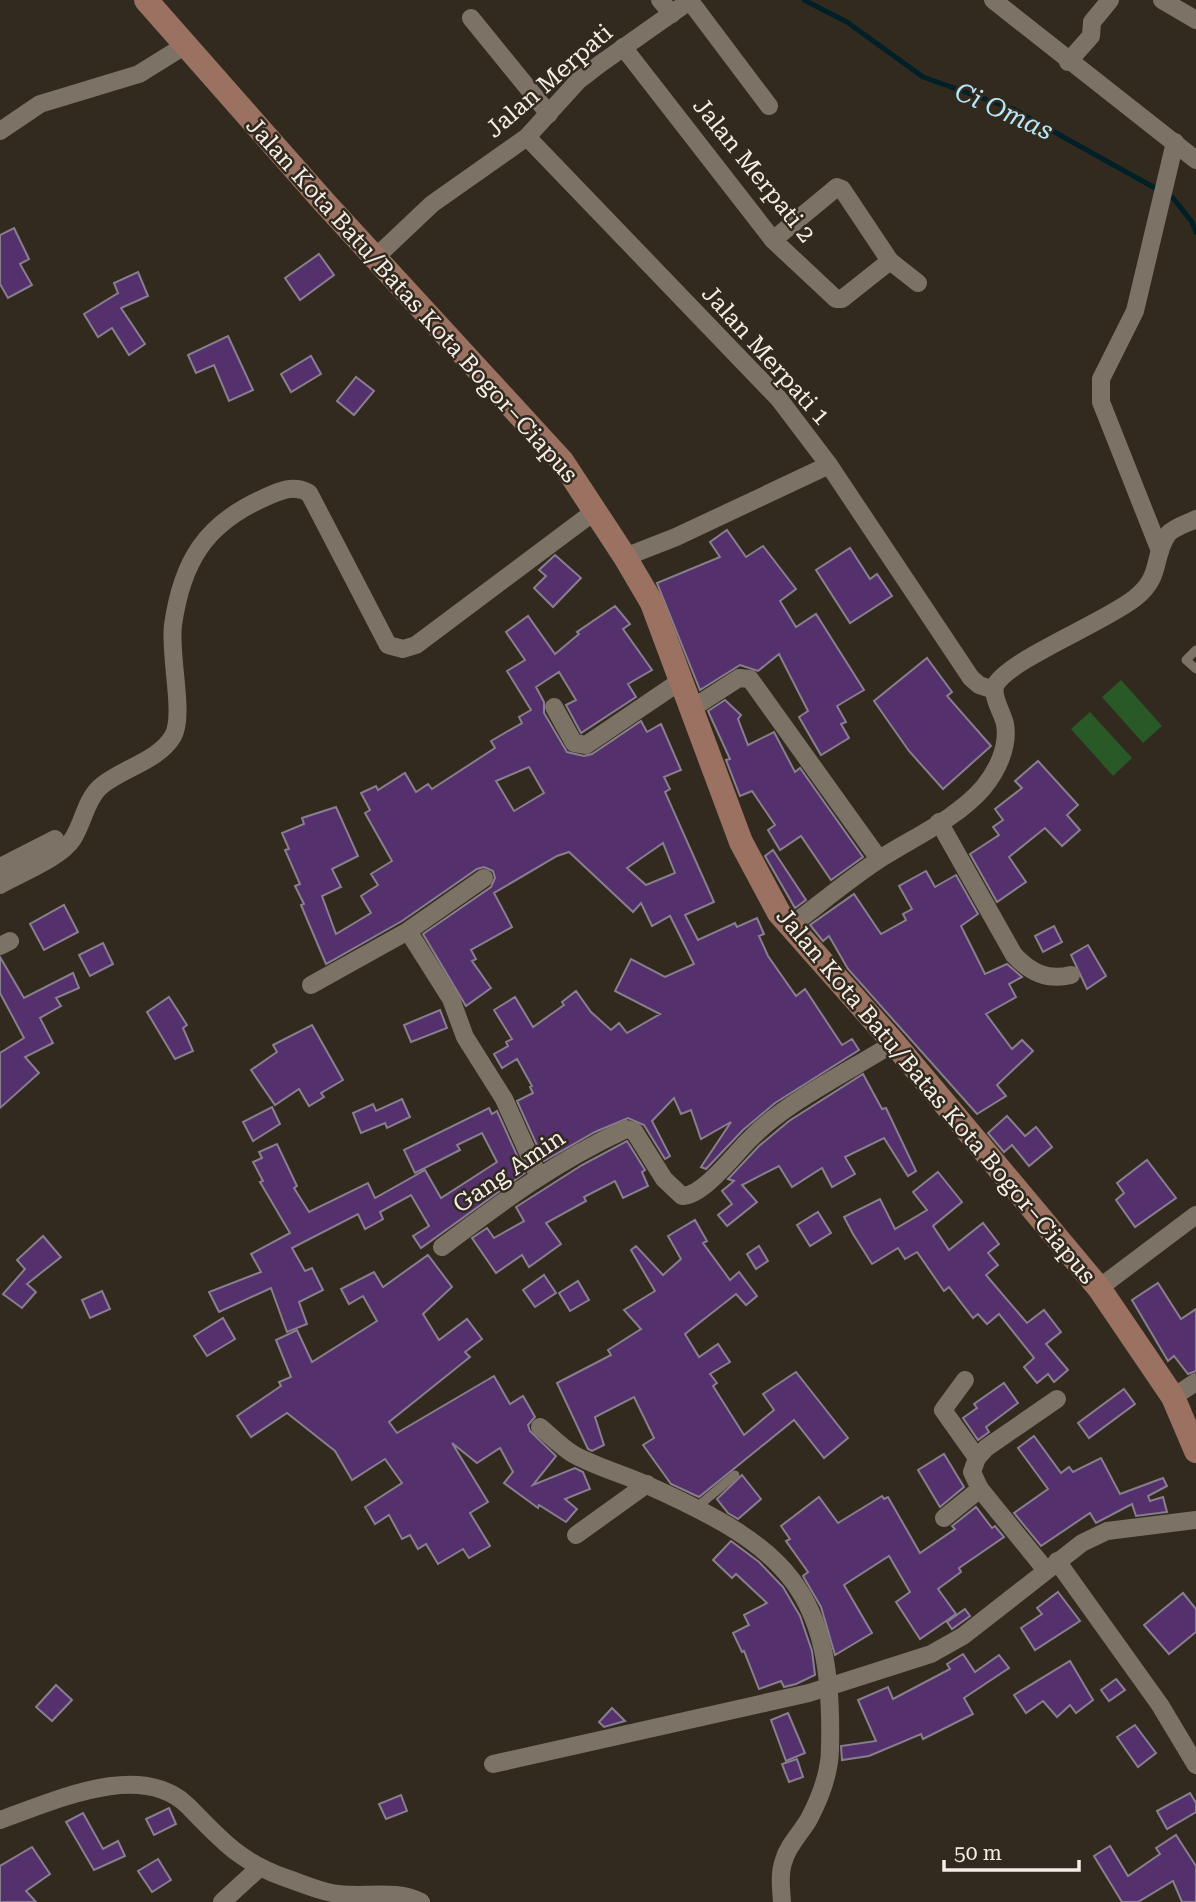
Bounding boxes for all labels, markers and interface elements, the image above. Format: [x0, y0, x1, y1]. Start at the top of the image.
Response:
street label: Jalan Merpati [480, 18, 618, 144]
water label: Ci Omas [950, 76, 1058, 146]
street label: Jalan Merpati 2 [687, 92, 821, 248]
street label: Jalan Kota Batu/Batas Kota Bogor–Ciapus [240, 112, 584, 488]
street label: Jalan Merpati 1 [696, 280, 836, 430]
street label: Jalan Kota Batu/Batas Kota Bogor–Ciapus [770, 902, 1102, 1290]
street label: Gang Amin [448, 1123, 570, 1219]
scale bar [944, 1828, 1079, 1872]
text: 50 m [954, 1841, 1002, 1865]

